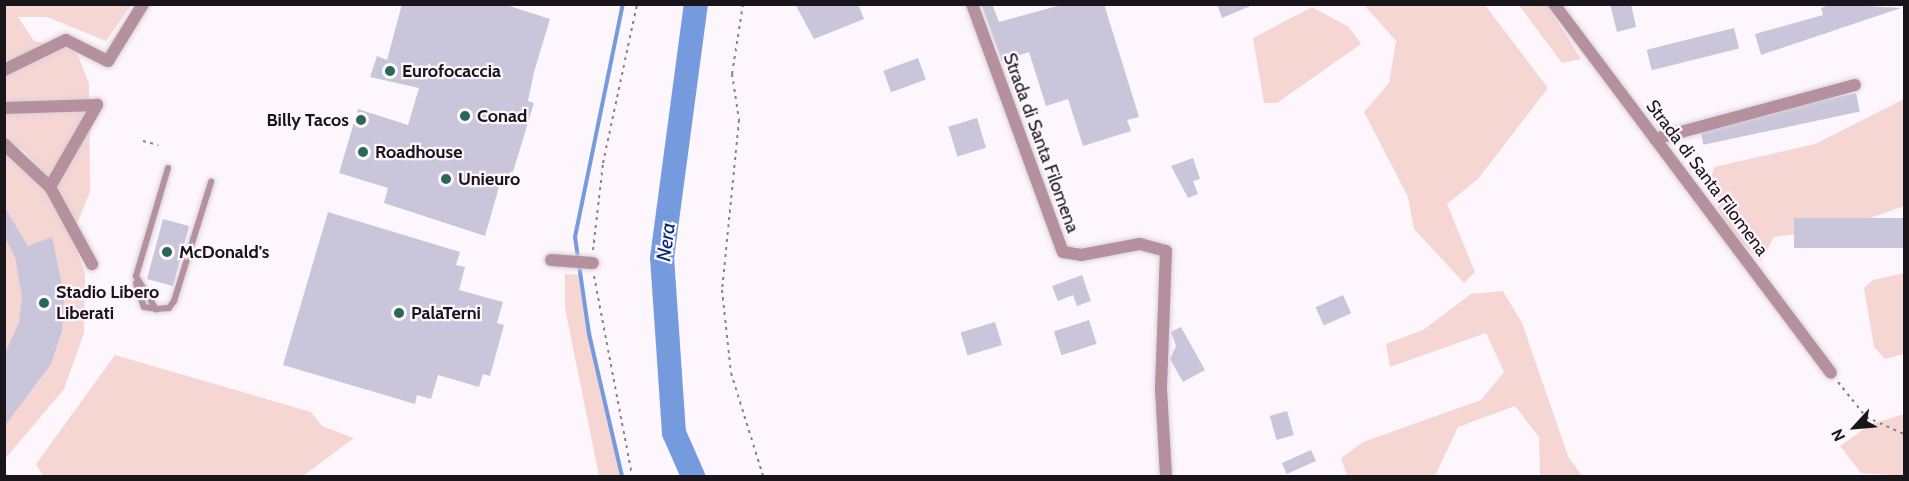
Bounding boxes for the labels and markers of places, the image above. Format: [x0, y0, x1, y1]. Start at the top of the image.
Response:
place label: Eurofocaccia [402, 60, 501, 82]
marker: Eurofocaccia [383, 64, 397, 78]
place label: Conad [477, 105, 527, 127]
place label: Billy Tacos [266, 109, 349, 131]
marker: Conad [458, 109, 472, 123]
marker: Billy Tacos [354, 113, 368, 127]
place label: Roadhouse [375, 141, 462, 163]
marker: Roadhouse [356, 145, 370, 159]
place label: Unieuro [458, 168, 520, 190]
marker: Unieuro [439, 172, 453, 186]
place label: McDonald's [179, 241, 269, 263]
marker: McDonald's [160, 245, 174, 259]
place label: Stadio Libero Liberati [56, 282, 159, 324]
marker: Stadio Libero Liberati [37, 296, 51, 310]
place label: PalaTerni [411, 302, 481, 324]
marker: PalaTerni [392, 306, 406, 320]

